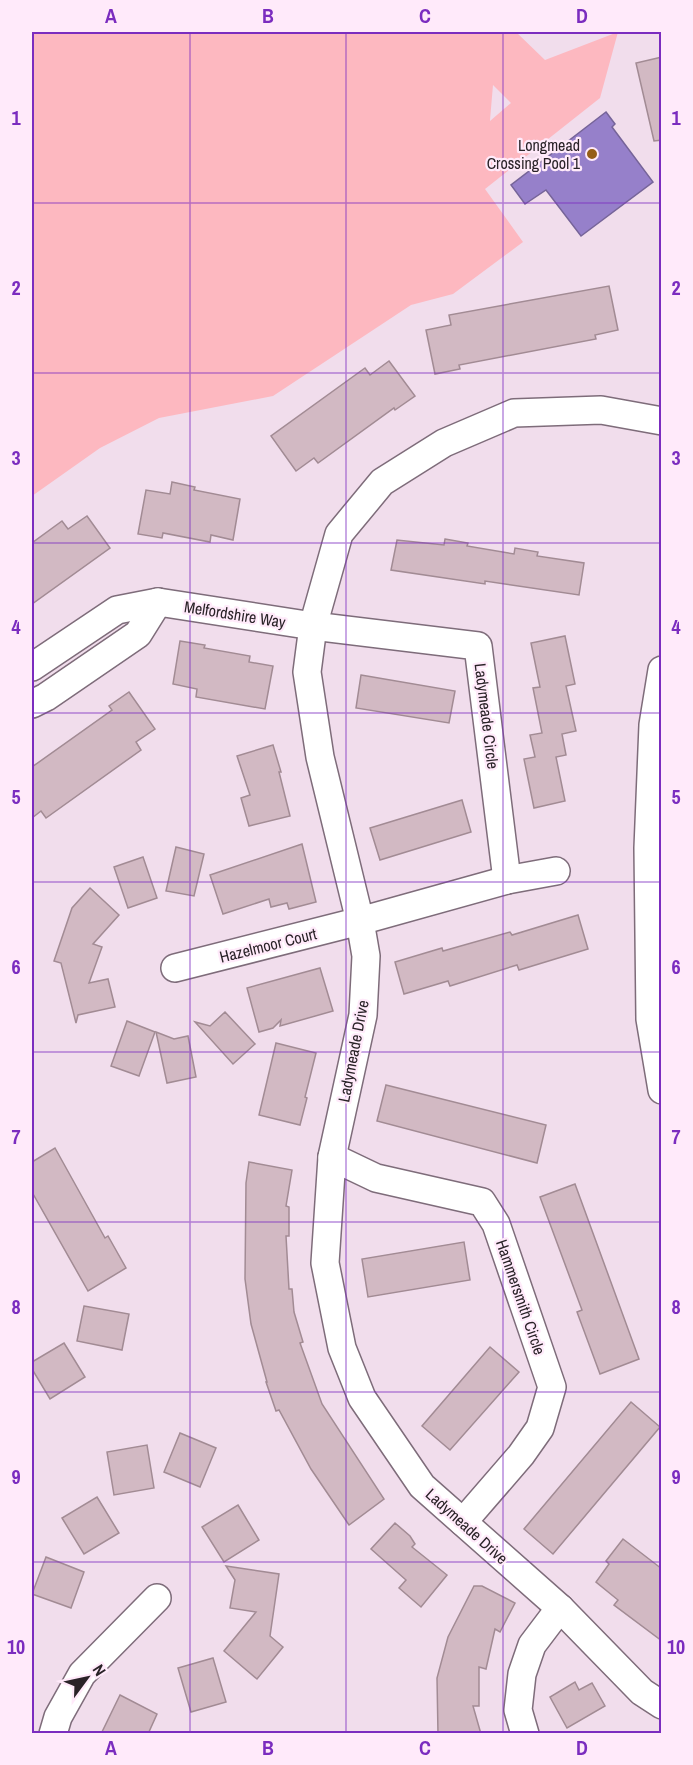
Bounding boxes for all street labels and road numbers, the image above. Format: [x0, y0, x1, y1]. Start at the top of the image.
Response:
street label: Melfordshire Way [183, 595, 288, 633]
street label: Ladymeade Circle [470, 662, 504, 770]
street label: Hazelmoor Court [217, 922, 319, 968]
street label: Ladymeade Drive [332, 998, 374, 1104]
street label: Hammersmith Circle [491, 1237, 551, 1357]
street label: Ladymeade Drive [421, 1483, 513, 1569]

